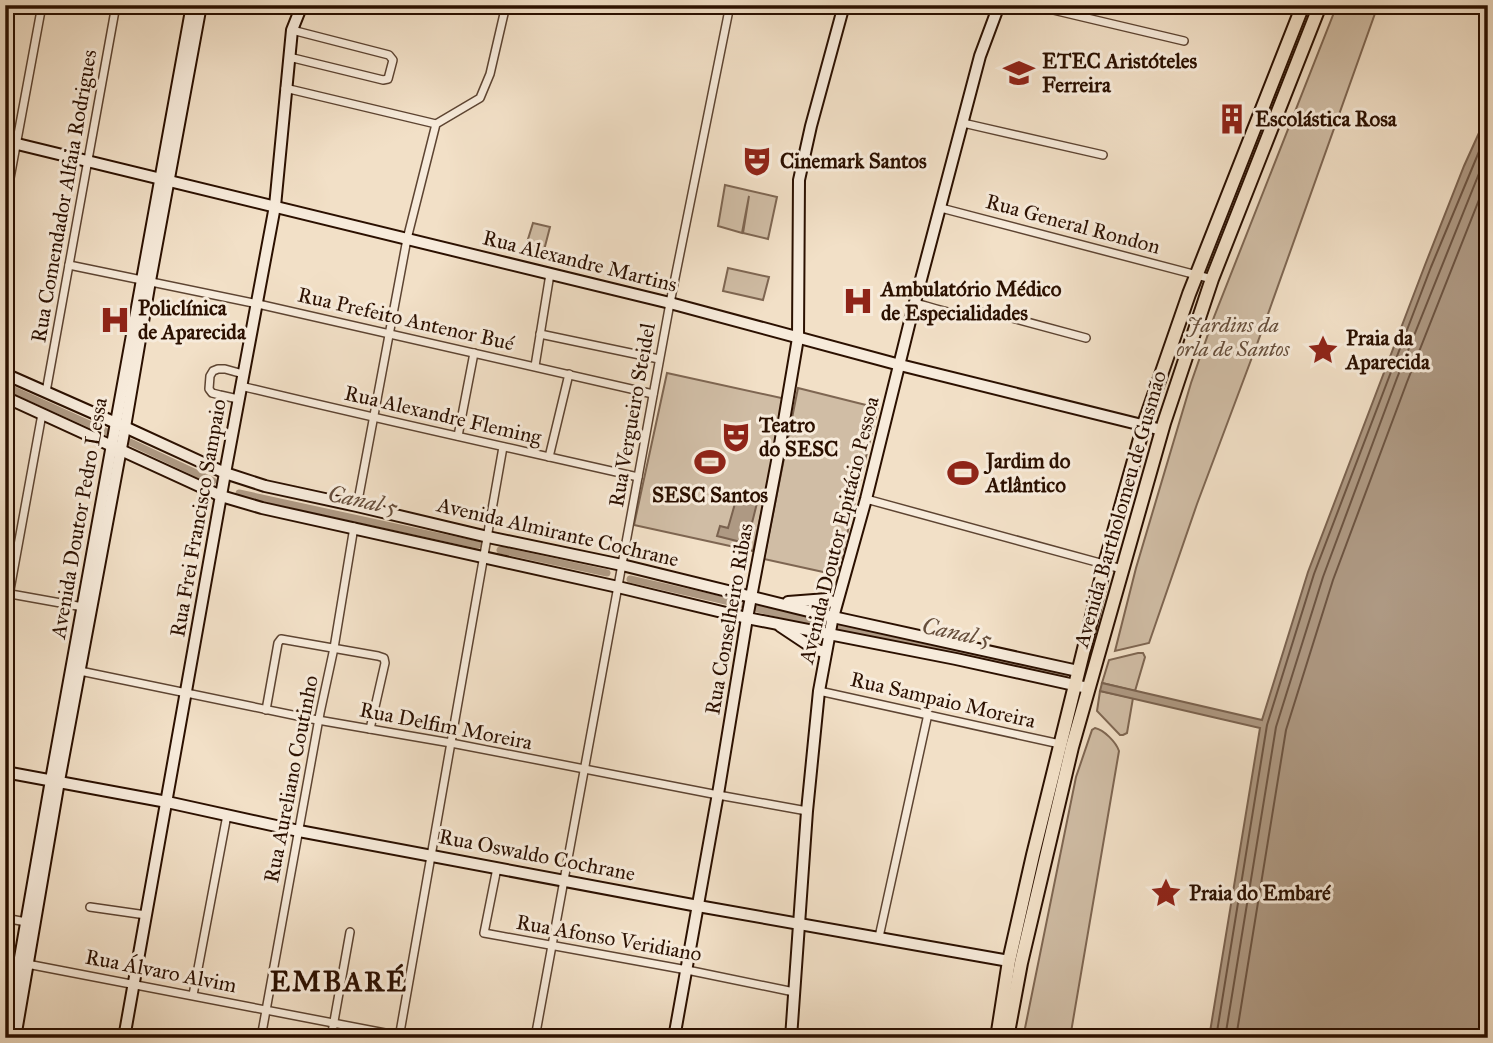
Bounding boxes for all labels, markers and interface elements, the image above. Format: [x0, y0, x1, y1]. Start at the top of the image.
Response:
street label: Rua Comendador Alfaia Rodrigues [25, 48, 103, 344]
place label: ETEC Aristóteles Ferreira [1042, 48, 1197, 98]
school or university icon: ETEC Aristóteles Ferreira [1002, 56, 1036, 90]
building icon: Escolástica Rosa [1215, 102, 1249, 136]
place label: Escolástica Rosa [1255, 106, 1398, 132]
theatre icon: Cinemark Santos [740, 144, 774, 178]
place label: Cinemark Santos [780, 148, 927, 174]
street label: Rua General Rondon [983, 188, 1163, 260]
street label: Rua Alexandre Martins [480, 224, 680, 298]
place label: Ambulatório Médico de Especialidades [879, 276, 1062, 326]
street label: Rua Prefeito Antenor Bué [295, 281, 517, 357]
hospital icon: Ambulatório Médico de Especialidades [841, 284, 875, 318]
place label: Policlínica de Aparecida [138, 295, 247, 345]
hospital icon: Policlínica de Aparecida [98, 303, 132, 337]
park label: Jardins da orla de Santos [1176, 312, 1291, 362]
street label: Rua Vergueiro Steidel [603, 321, 661, 509]
place label: Praia da Aparecida [1344, 325, 1431, 375]
place icon: Praia da Aparecida [1306, 333, 1340, 367]
street label: Avenida Bartholomeu de Gusmão [1068, 367, 1172, 651]
street label: Rua Alexandre Fleming [342, 380, 544, 450]
street label: Avenida Doutor Epitácio Pessoa [793, 394, 885, 667]
street label: Avenida Doutor Pedro Lessa [45, 395, 113, 641]
street label: Rua Frei Francisco Sampaio [164, 397, 232, 639]
place label: Teatro do SESC [758, 412, 838, 462]
theatre icon: Teatro do SESC [719, 420, 753, 454]
sports icon: SESC Santos [693, 445, 727, 479]
place label: Jardim do Atlântico [983, 448, 1071, 498]
sports icon: Jardim do Atlântico [946, 456, 980, 490]
water label: Canal 5 [325, 479, 401, 521]
place label: SESC Santos [652, 482, 768, 508]
street label: Avenida Almirante Cochrane [434, 491, 682, 573]
street label: Rua Conselheiro Ribas [699, 521, 759, 717]
water label: Canal 5 [919, 611, 995, 653]
street label: Rua Sampaio Moreira [848, 666, 1038, 734]
street label: Rua Aureliano Coutinho [258, 673, 324, 885]
street label: Rua Delfim Moreira [357, 696, 535, 756]
street label: Rua Oswaldo Cochrane [437, 823, 638, 887]
place icon: Praia do Embaré [1149, 876, 1183, 910]
place label: Praia do Embaré [1189, 880, 1331, 906]
street label: Rua Afonso Veridiano [514, 909, 704, 967]
street label: Rua Álvaro Alvim [83, 944, 239, 999]
district label: EMBARÉ [270, 963, 408, 999]

